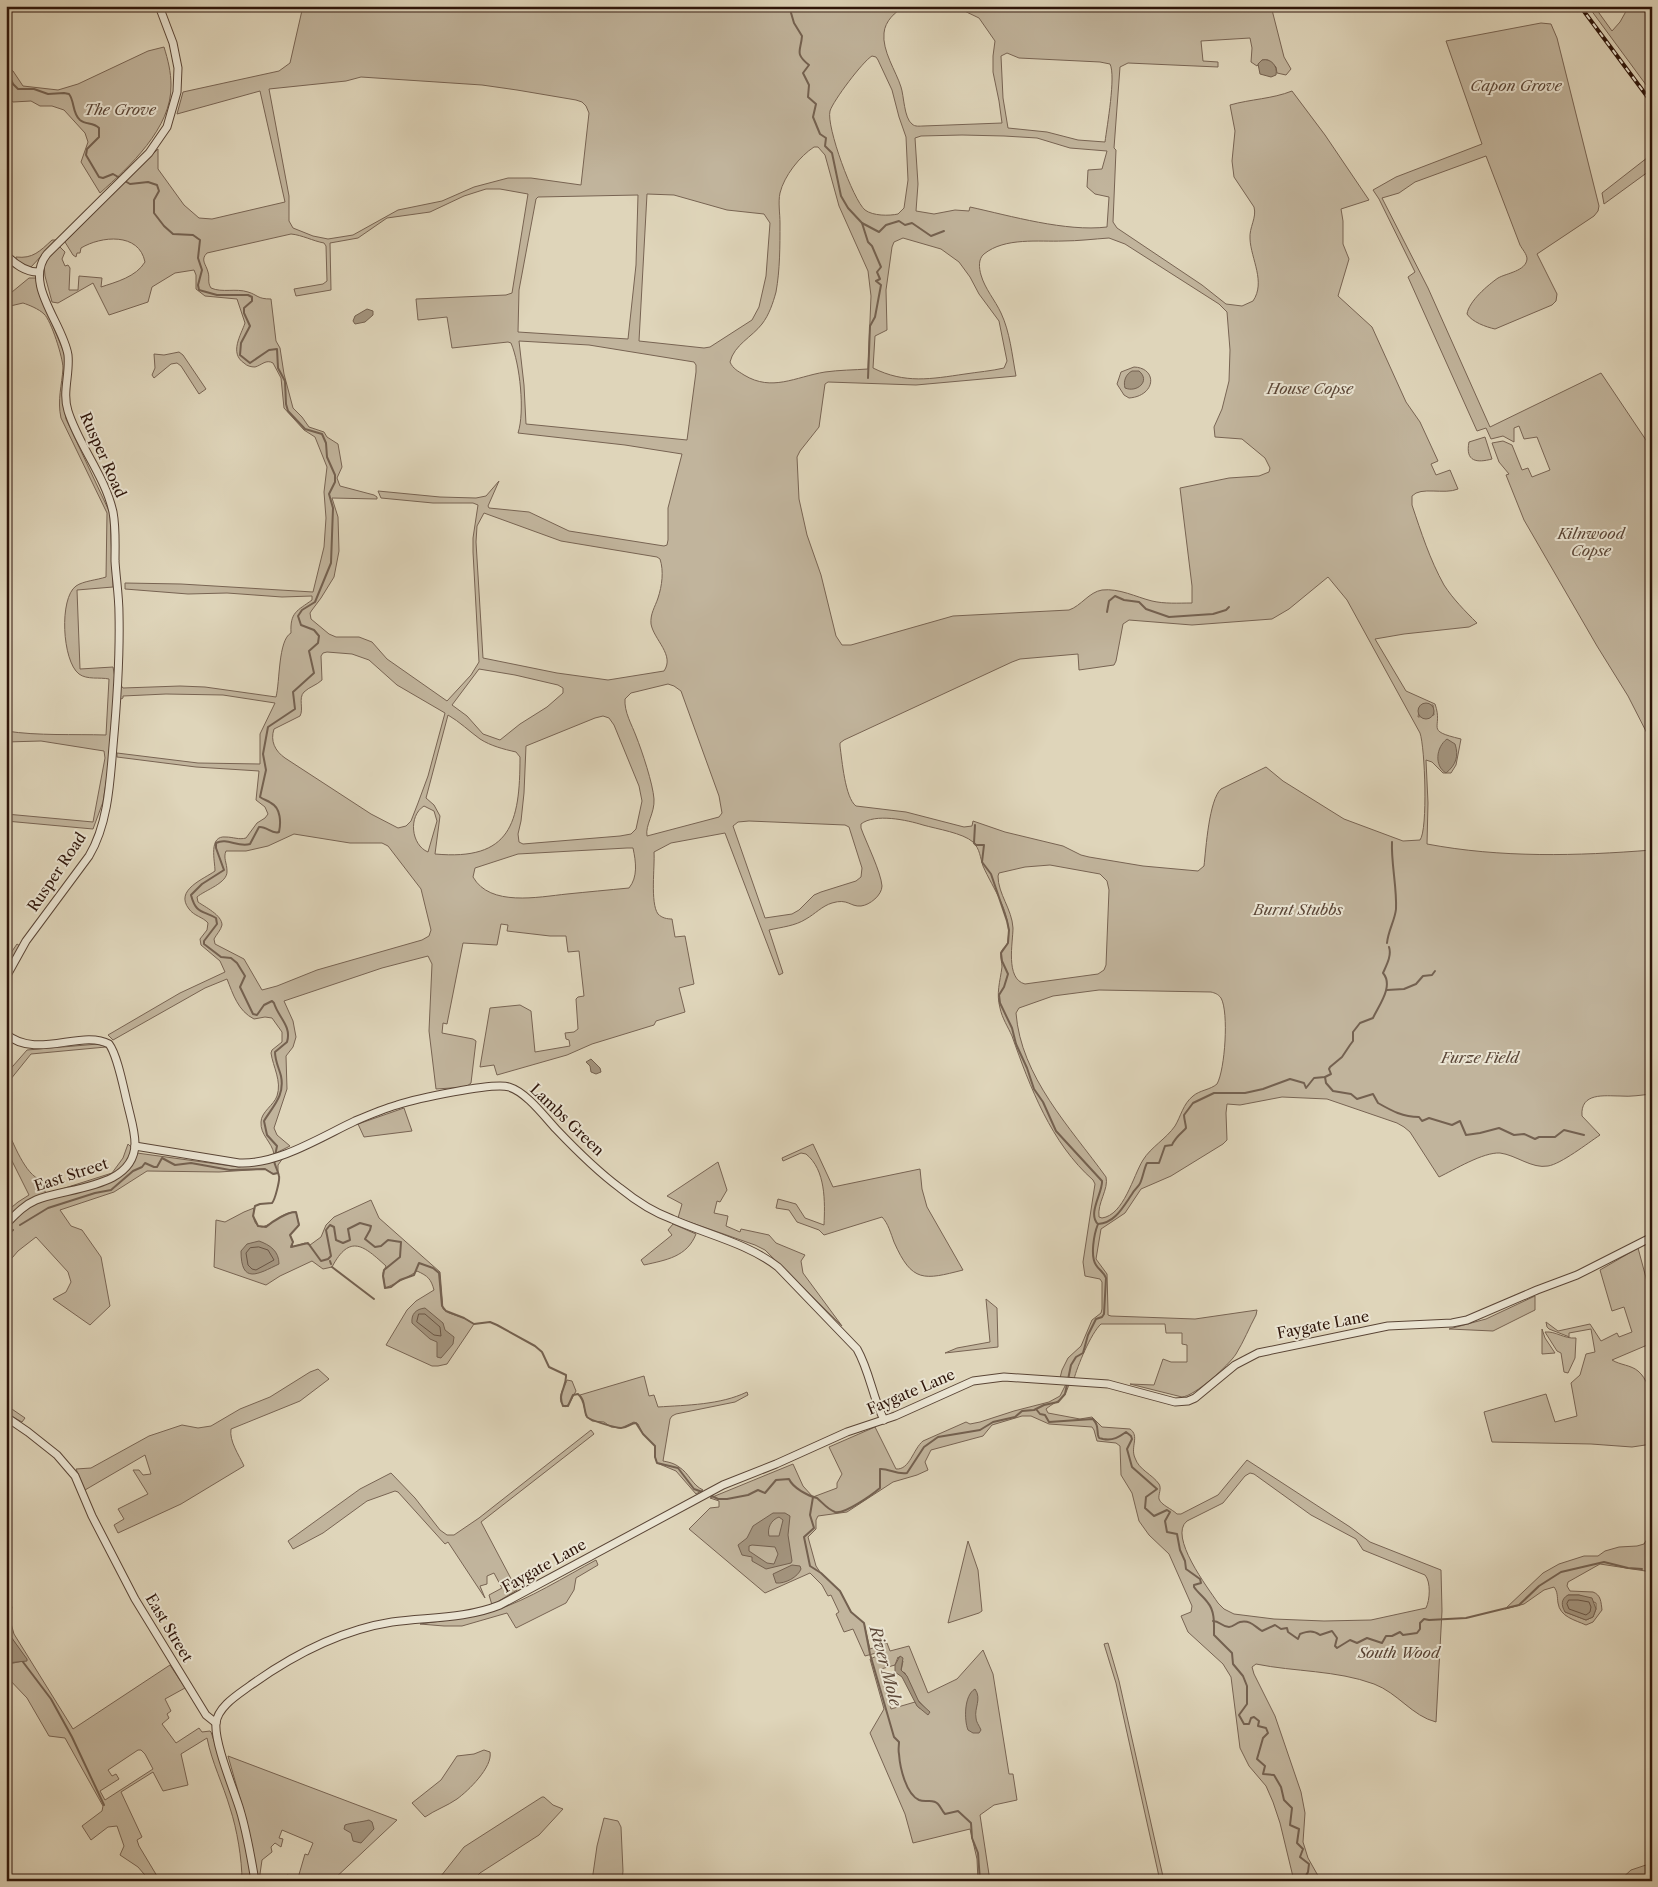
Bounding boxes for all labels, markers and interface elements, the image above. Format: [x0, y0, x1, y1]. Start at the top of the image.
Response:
park label: Capon Grove [1470, 76, 1563, 95]
park label: The Grove [84, 100, 157, 119]
park label: House Copse [1266, 379, 1354, 398]
street label: Rusper Road [76, 409, 131, 500]
park label: Kilnwood Copse [1556, 524, 1627, 560]
street label: Rusper Road [23, 828, 90, 915]
park label: Burnt Stubbs [1252, 900, 1343, 919]
park label: Furze Field [1440, 1048, 1521, 1067]
street label: Lambs Green [526, 1080, 609, 1160]
street label: East Street [32, 1153, 111, 1195]
street label: Faygate Lane [1275, 1306, 1371, 1343]
street label: Faygate Lane [864, 1364, 958, 1419]
street label: Faygate Lane [498, 1535, 589, 1597]
street label: East Street [142, 1590, 198, 1666]
water label: River Mole [865, 1622, 907, 1709]
park label: South Wood [1357, 1643, 1442, 1662]

